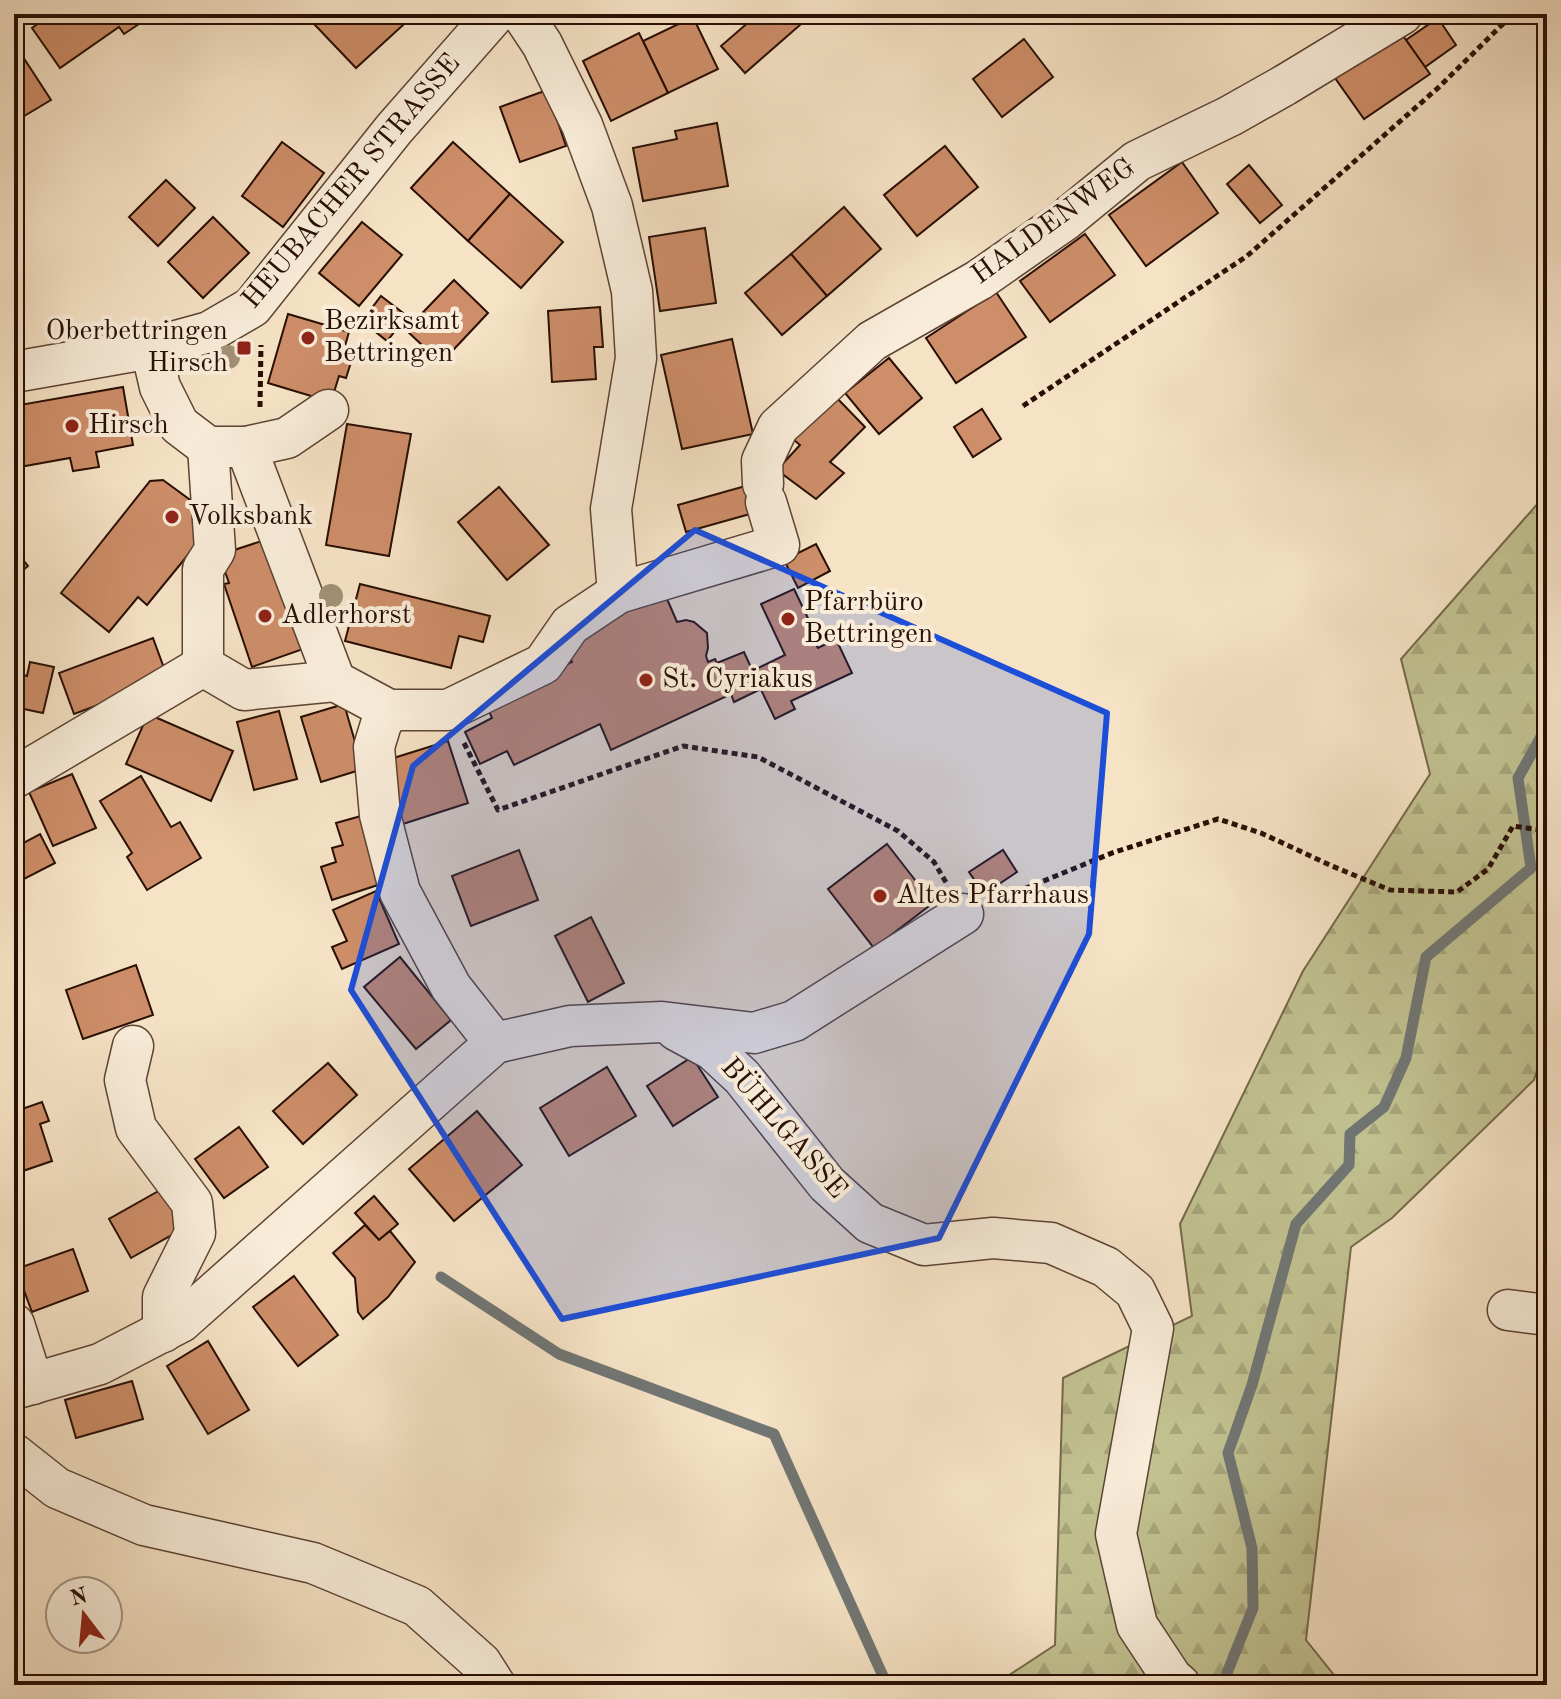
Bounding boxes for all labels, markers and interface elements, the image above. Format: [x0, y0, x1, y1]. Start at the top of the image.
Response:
street label: HEUBACHER STRASSE [238, 50, 466, 314]
street label: HALDENWEG [967, 154, 1141, 290]
place label: Bezirksamt Bettringen [324, 308, 460, 368]
place label: Oberbettringen Hirsch [46, 318, 228, 378]
marker: Bezirksamt Bettringen [299, 329, 317, 347]
marker: Oberbettringen Hirsch [235, 339, 253, 357]
place label: Hirsch [88, 412, 169, 440]
marker: Hirsch [63, 417, 81, 435]
place label: Volksbank [188, 503, 313, 531]
marker: Volksbank [163, 508, 181, 526]
place label: Pfarrbüro Bettringen [804, 589, 933, 649]
place label: Adlerhorst [281, 602, 411, 630]
marker: Adlerhorst [256, 607, 274, 625]
marker: Pfarrbüro Bettringen [779, 610, 797, 628]
place label: St. Cyriakus [662, 666, 813, 694]
marker: St. Cyriakus [637, 671, 655, 689]
place label: Altes Pfarrhaus [896, 882, 1089, 910]
marker: Altes Pfarrhaus [871, 887, 889, 905]
street label: BÜHLGASSE [715, 1051, 854, 1205]
north arrow [44, 1575, 124, 1655]
text: N [68, 1585, 90, 1611]

